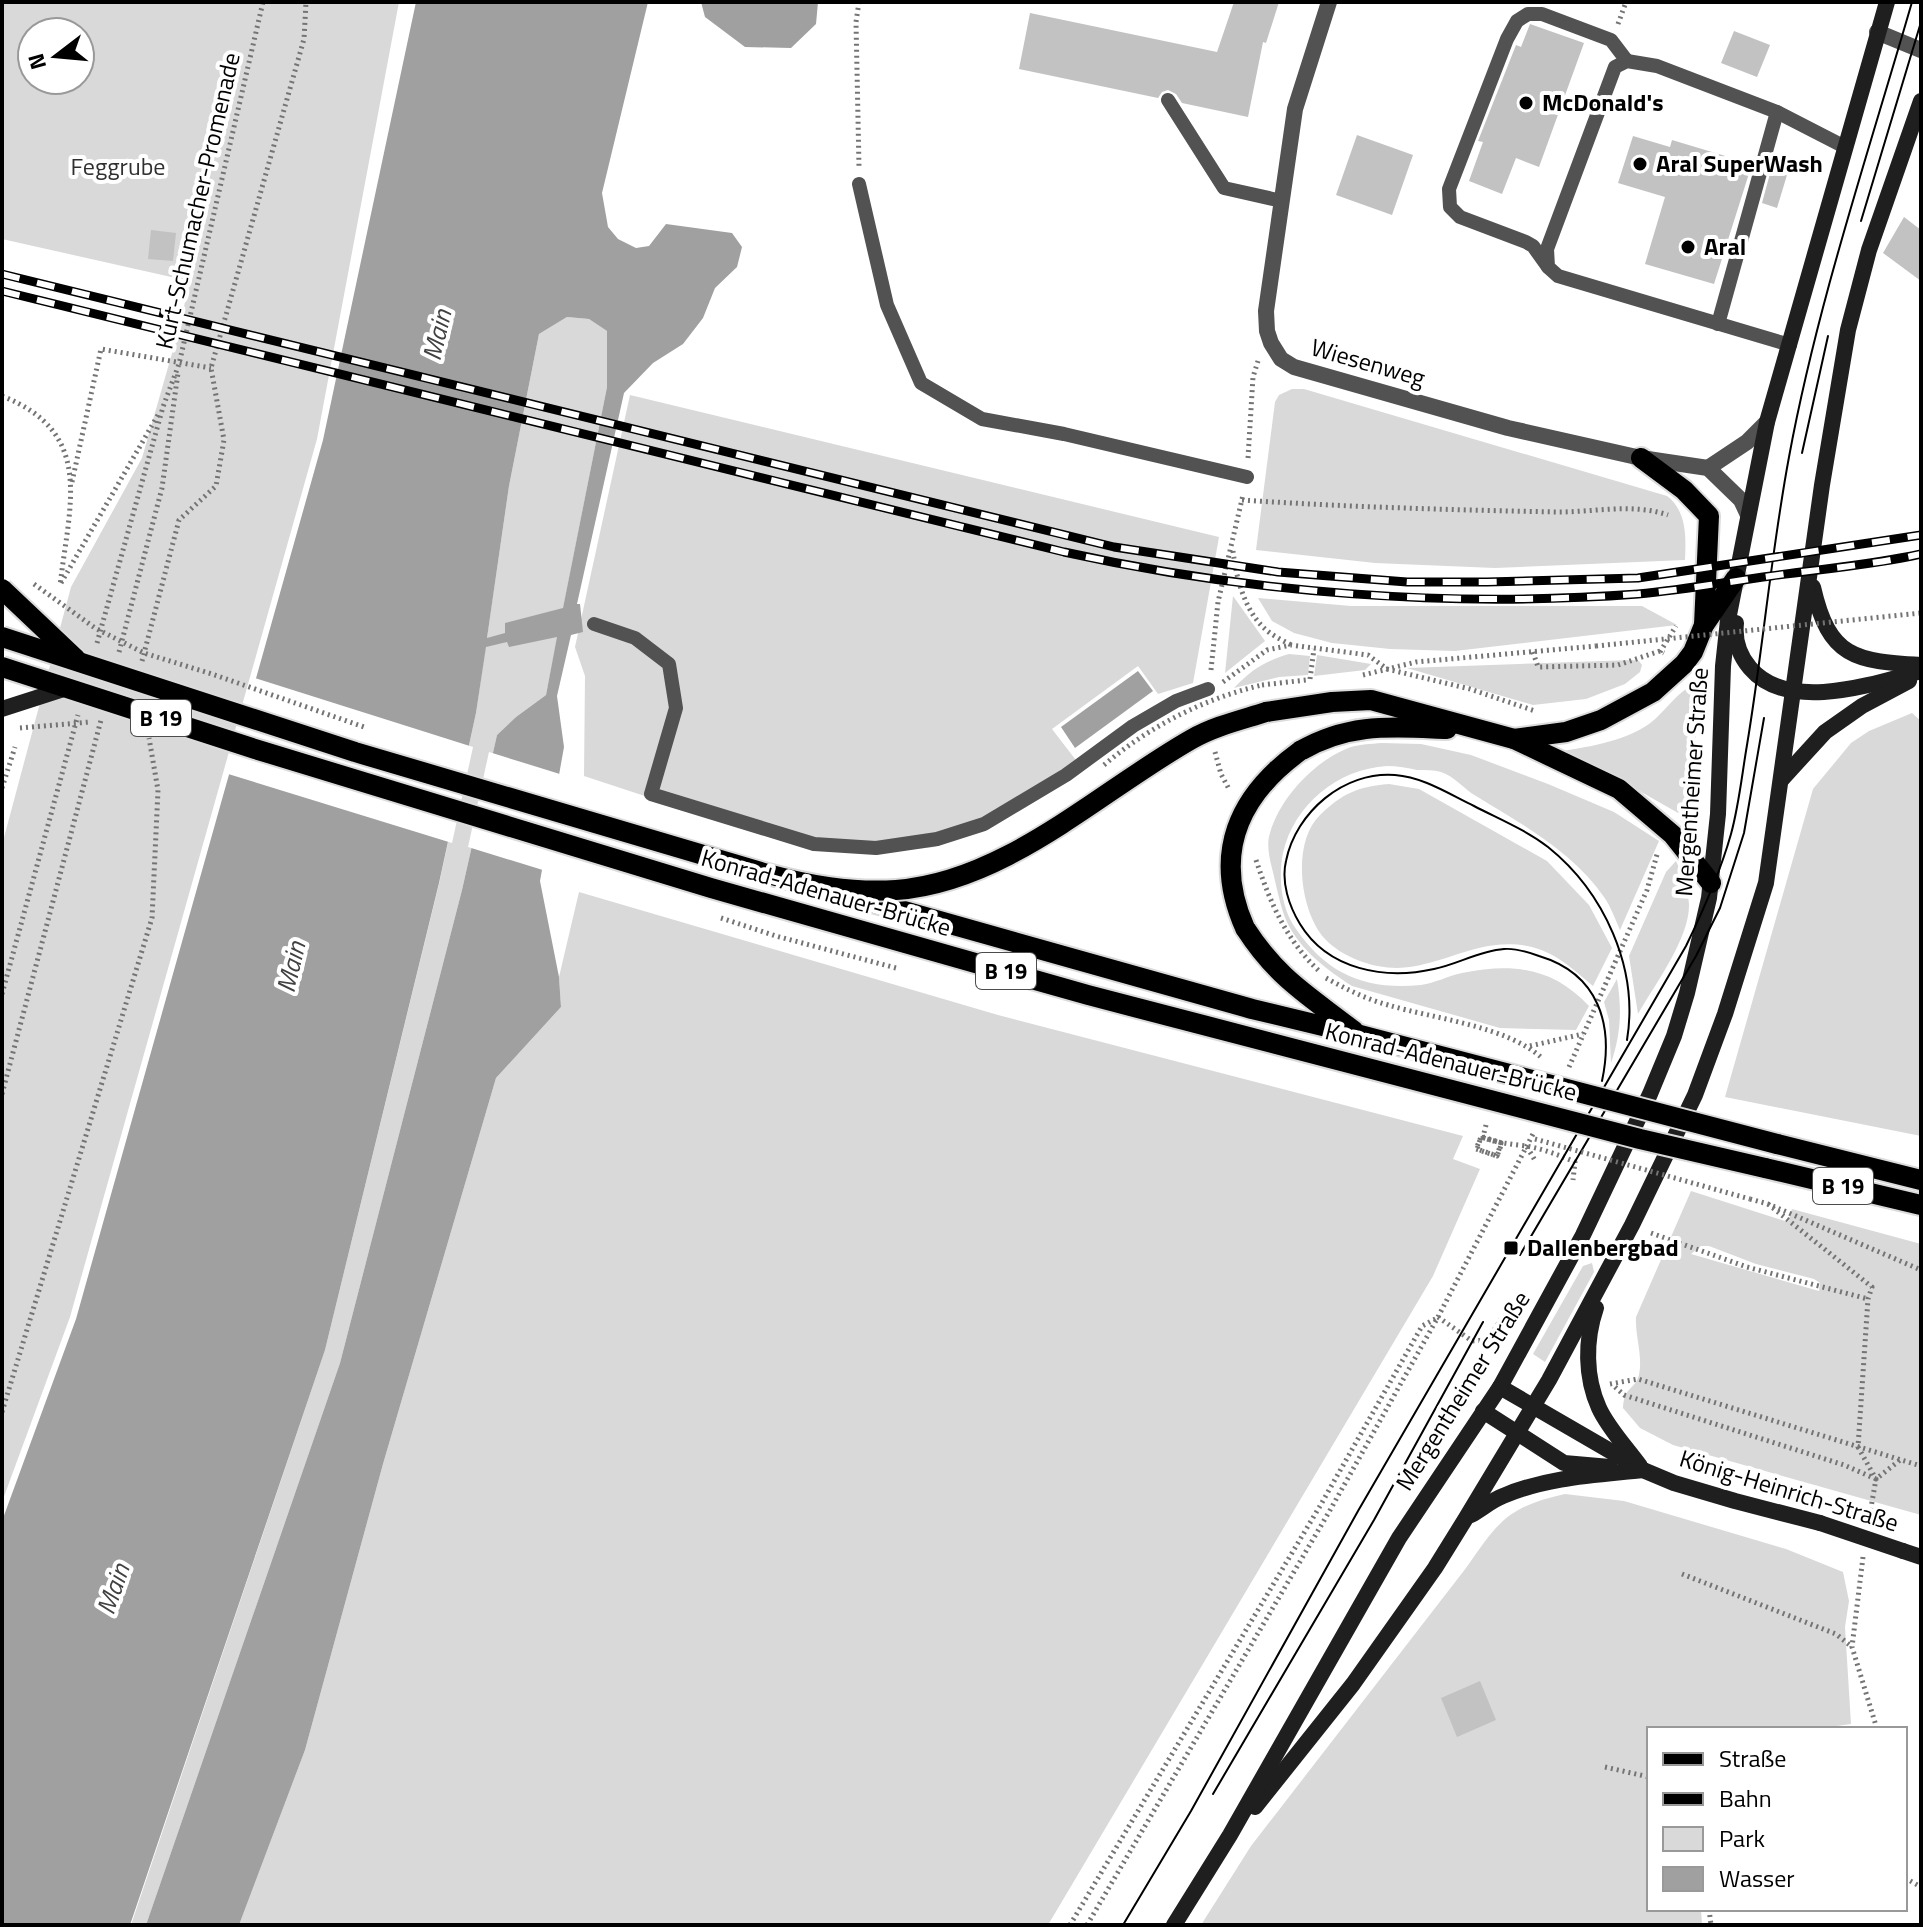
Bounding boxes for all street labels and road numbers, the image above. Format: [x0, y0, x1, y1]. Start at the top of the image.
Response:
street label: Kurt-Schumacher-Promenade [145, 49, 249, 353]
street label: Wiesenweg [1307, 329, 1430, 396]
street label: Mergentheimer Straße [1665, 666, 1717, 898]
road number: B 19 [131, 700, 191, 736]
street label: Konrad-Adenauer-Brücke [697, 839, 955, 945]
road number: B 19 [976, 953, 1036, 989]
street label: Konrad-Adenauer-Brücke [1322, 1012, 1581, 1110]
road number: B 19 [1813, 1168, 1873, 1204]
street label: Mergentheimer Straße [1386, 1284, 1538, 1497]
street label: König-Heinrich-Straße [1675, 1440, 1903, 1540]

